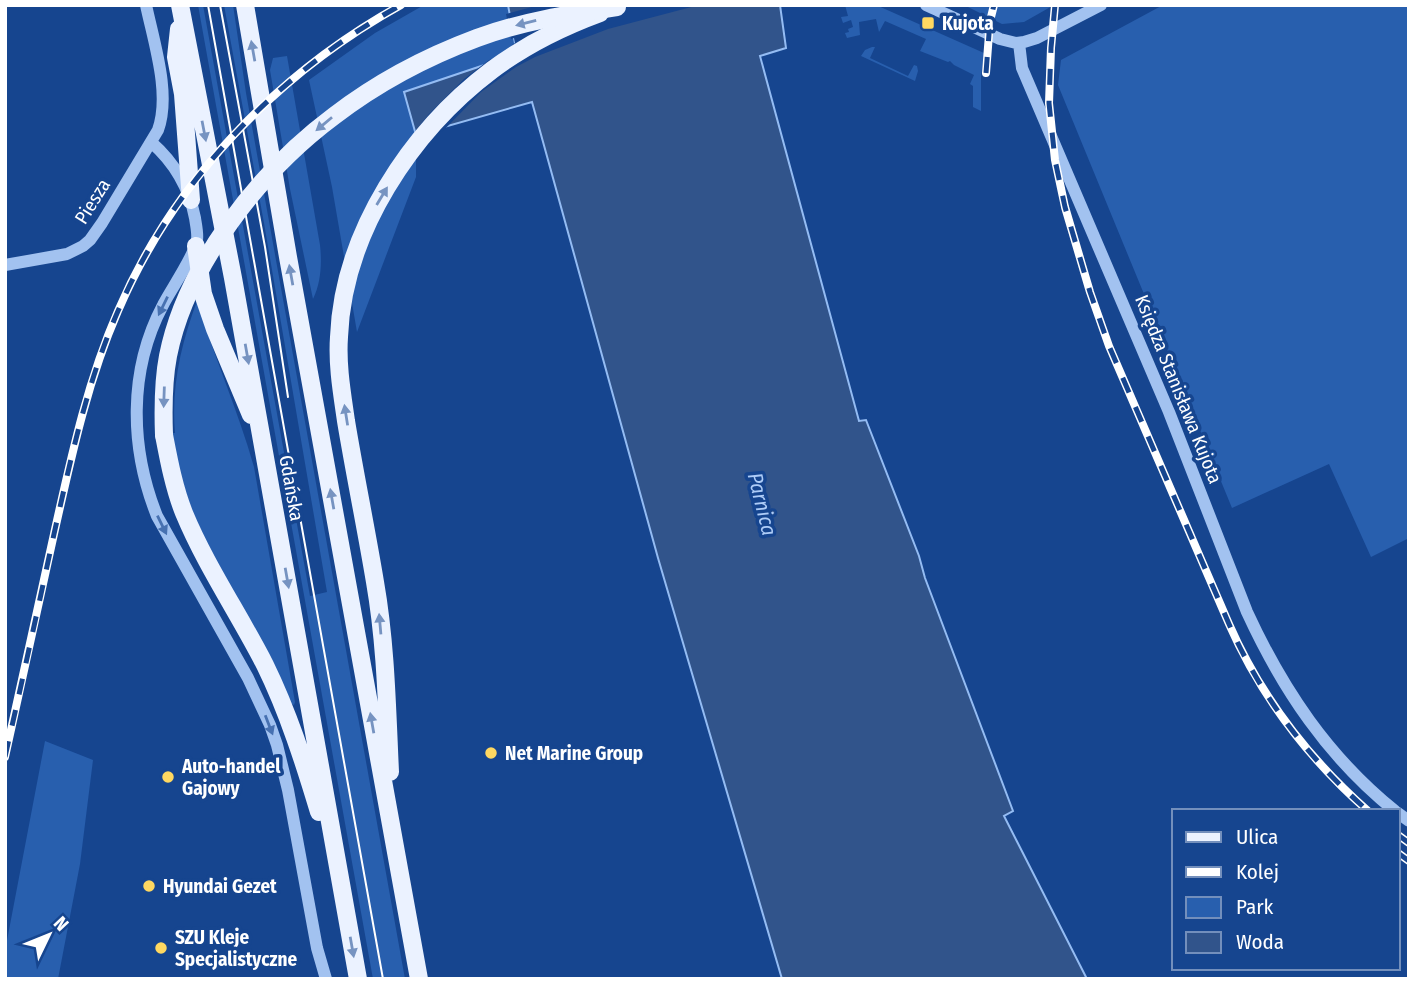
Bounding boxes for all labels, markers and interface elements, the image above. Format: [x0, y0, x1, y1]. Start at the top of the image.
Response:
place label: Kujota [942, 12, 994, 35]
marker: Kujota [920, 15, 936, 31]
one-way arrow [514, 18, 536, 29]
one-way arrow [247, 40, 258, 62]
one-way arrow [315, 116, 332, 131]
one-way arrow [199, 120, 210, 142]
street label: Piesza [70, 174, 115, 228]
one-way arrow [376, 187, 389, 206]
one-way arrow [286, 264, 297, 286]
street label: Księdza Stanisława Kujota [1130, 291, 1227, 487]
one-way arrow [157, 296, 168, 316]
one-way arrow [241, 343, 252, 365]
one-way arrow [159, 386, 170, 408]
one-way arrow [340, 404, 351, 426]
street label: Gdańska [274, 453, 309, 523]
water label: Parnica [742, 470, 782, 538]
one-way arrow [326, 488, 337, 510]
one-way arrow [156, 515, 167, 535]
one-way arrow [282, 567, 293, 589]
one-way arrow [374, 613, 385, 635]
one-way arrow [366, 712, 377, 734]
one-way arrow [264, 715, 275, 736]
place label: Net Marine Group [505, 742, 643, 765]
marker: Net Marine Group [483, 745, 499, 761]
place label: Auto-handel Gajowy [181, 755, 281, 800]
marker: Auto-handel Gajowy [160, 769, 176, 785]
legend [1172, 809, 1400, 970]
text: Ulica [1236, 824, 1278, 850]
text: Kolej [1236, 859, 1279, 885]
place label: Hyundai Gezet [163, 875, 277, 898]
marker: Hyundai Gezet [141, 878, 157, 894]
text: Park [1236, 894, 1274, 920]
north arrow [14, 900, 84, 970]
text: N [49, 912, 73, 936]
place label: SZU Kleje Specjalistyczne [175, 926, 297, 971]
text: Woda [1236, 929, 1284, 955]
one-way arrow [347, 936, 358, 958]
marker: SZU Kleje Specjalistyczne [153, 940, 169, 956]

